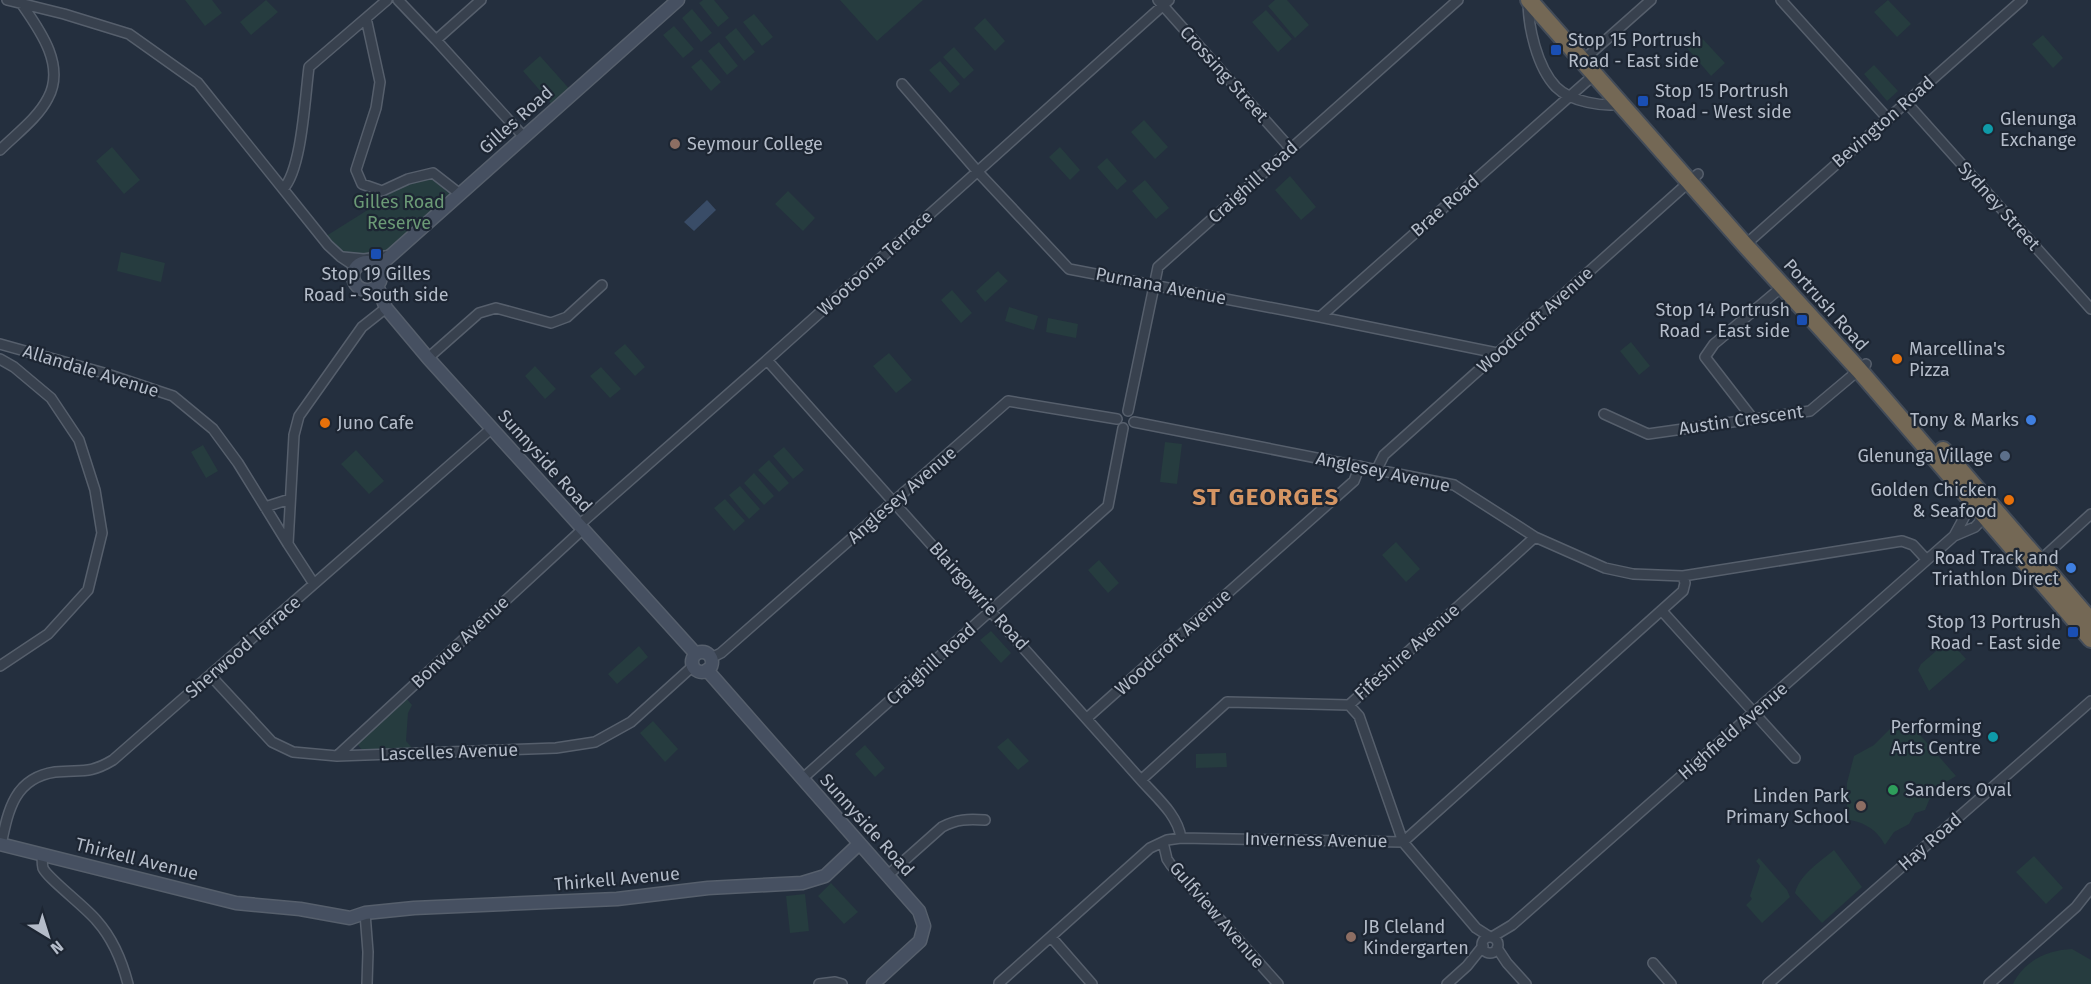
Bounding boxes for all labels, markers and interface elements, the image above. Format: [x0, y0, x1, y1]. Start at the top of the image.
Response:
street label: Crossing Street [1175, 21, 1273, 127]
place label: Stop 15 Portrush Road - East side [1568, 29, 1702, 72]
marker: Stop 15 Portrush Road - East side [1549, 43, 1563, 57]
street label: Bevington Road [1827, 72, 1939, 172]
place label: Stop 15 Portrush Road - West side [1655, 80, 1792, 123]
street label: Gilles Road [475, 81, 557, 159]
marker: Stop 15 Portrush Road - West side [1636, 94, 1650, 108]
place label: Glenunga Exchange [2000, 108, 2077, 151]
marker: Glenunga Exchange [1981, 122, 1995, 136]
place label: Seymour College [687, 133, 823, 155]
street label: Craighill Road [1204, 136, 1302, 228]
marker: Seymour College [668, 137, 682, 151]
street label: Sydney Street [1953, 157, 2045, 255]
street label: Brae Road [1406, 170, 1484, 242]
park label: Gilles Road Reserve [353, 191, 445, 234]
street label: Wootoona Terrace [813, 206, 937, 320]
marker: Stop 19 Gilles Road - South side [369, 247, 383, 261]
street label: Portrush Road [1779, 254, 1873, 356]
street label: Woodcroft Avenue [1472, 262, 1598, 378]
place label: Stop 19 Gilles Road - South side [304, 263, 448, 306]
street label: Purnana Avenue [1094, 263, 1228, 309]
place label: Stop 14 Portrush Road - East side [1656, 299, 1790, 342]
marker: Stop 14 Portrush Road - East side [1795, 313, 1809, 327]
place label: Marcellina's Pizza [1909, 338, 2005, 381]
street label: Allandale Avenue [20, 340, 162, 402]
marker: Marcellina's Pizza [1890, 352, 1904, 366]
street label: Austin Crescent [1677, 400, 1805, 440]
street label: Sunnyside Road [493, 405, 597, 517]
place label: Tony & Marks [1910, 409, 2019, 431]
place label: Juno Cafe [337, 412, 414, 434]
marker: Tony & Marks [2024, 413, 2038, 427]
marker: Juno Cafe [318, 416, 332, 430]
street label: Anglesey Avenue [843, 442, 961, 548]
place label: Glenunga Village [1857, 445, 1993, 467]
street label: Anglesey Avenue [1314, 447, 1452, 497]
marker: Glenunga Village [1998, 449, 2012, 463]
place label: Golden Chicken & Seafood [1871, 479, 1997, 522]
district label: ST GEORGES [1192, 483, 1340, 511]
marker: Golden Chicken & Seafood [2002, 493, 2016, 507]
street label: Blairgowrie Road [925, 537, 1033, 655]
place label: Road Track and Triathlon Direct [1932, 547, 2059, 590]
marker: Road Track and Triathlon Direct [2064, 561, 2078, 575]
street label: Woodcroft Avenue [1110, 584, 1236, 700]
street label: Sherwood Terrace [181, 591, 305, 703]
street label: Bonvue Avenue [407, 591, 513, 693]
street label: Fifeshire Avenue [1350, 599, 1464, 705]
place label: Stop 13 Portrush Road - East side [1927, 611, 2061, 654]
street label: Craighill Road [882, 618, 980, 710]
marker: Stop 13 Portrush Road - East side [2066, 625, 2080, 639]
street label: Highfield Avenue [1674, 677, 1792, 785]
place label: Performing Arts Centre [1891, 716, 1982, 759]
marker: Performing Arts Centre [1986, 730, 2000, 744]
street label: Lascelles Avenue [380, 739, 518, 765]
street label: Sunnyside Road [815, 769, 919, 881]
place label: Sanders Oval [1905, 779, 2012, 801]
marker: Sanders Oval [1886, 783, 1900, 797]
place label: Linden Park Primary School [1726, 785, 1850, 828]
marker: Linden Park Primary School [1854, 799, 1868, 813]
street label: Hay Road [1894, 808, 1966, 876]
street label: Inverness Avenue [1244, 828, 1388, 852]
street label: Thirkell Avenue [73, 833, 201, 885]
street label: Gulfview Avenue [1165, 857, 1269, 973]
street label: Thirkell Avenue [553, 863, 681, 895]
north arrow [18, 906, 78, 966]
place label: JB Cleland Kindergarten [1363, 916, 1469, 959]
marker: JB Cleland Kindergarten [1344, 930, 1358, 944]
text: N [47, 937, 67, 958]

